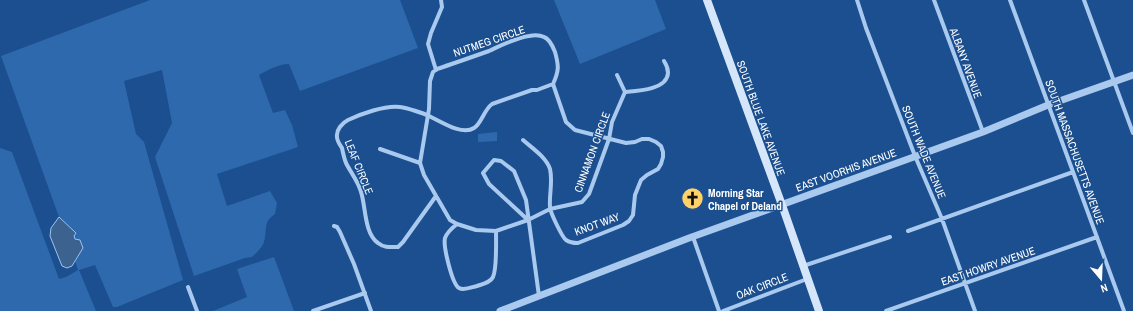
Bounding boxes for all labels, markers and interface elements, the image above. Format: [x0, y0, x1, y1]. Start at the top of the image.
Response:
street label: NUTMEG CIRCLE [451, 22, 527, 60]
street label: ALBANY AVENUE [946, 25, 985, 100]
street label: SOUTH BLUE LAKE AVENUE [734, 58, 788, 178]
street label: SOUTH MASSACHUSETTS AVENUE [1042, 78, 1108, 226]
street label: SOUTH WADE AVENUE [899, 103, 949, 201]
street label: CINNAMON CIRCLE [571, 110, 613, 194]
street label: LEAF CIRCLE [342, 137, 376, 197]
street label: EAST VOORHIS AVENUE [794, 145, 898, 195]
church icon: Morning Star Chapel of Deland [680, 186, 706, 212]
place label: Morning Star Chapel of Deland [708, 186, 782, 213]
street label: KNOT WAY [573, 209, 621, 239]
street label: EAST HOWRY AVENUE [939, 243, 1037, 289]
north arrow [1081, 259, 1121, 299]
street label: OAK CIRCLE [734, 270, 790, 302]
text: N [1099, 281, 1110, 296]

